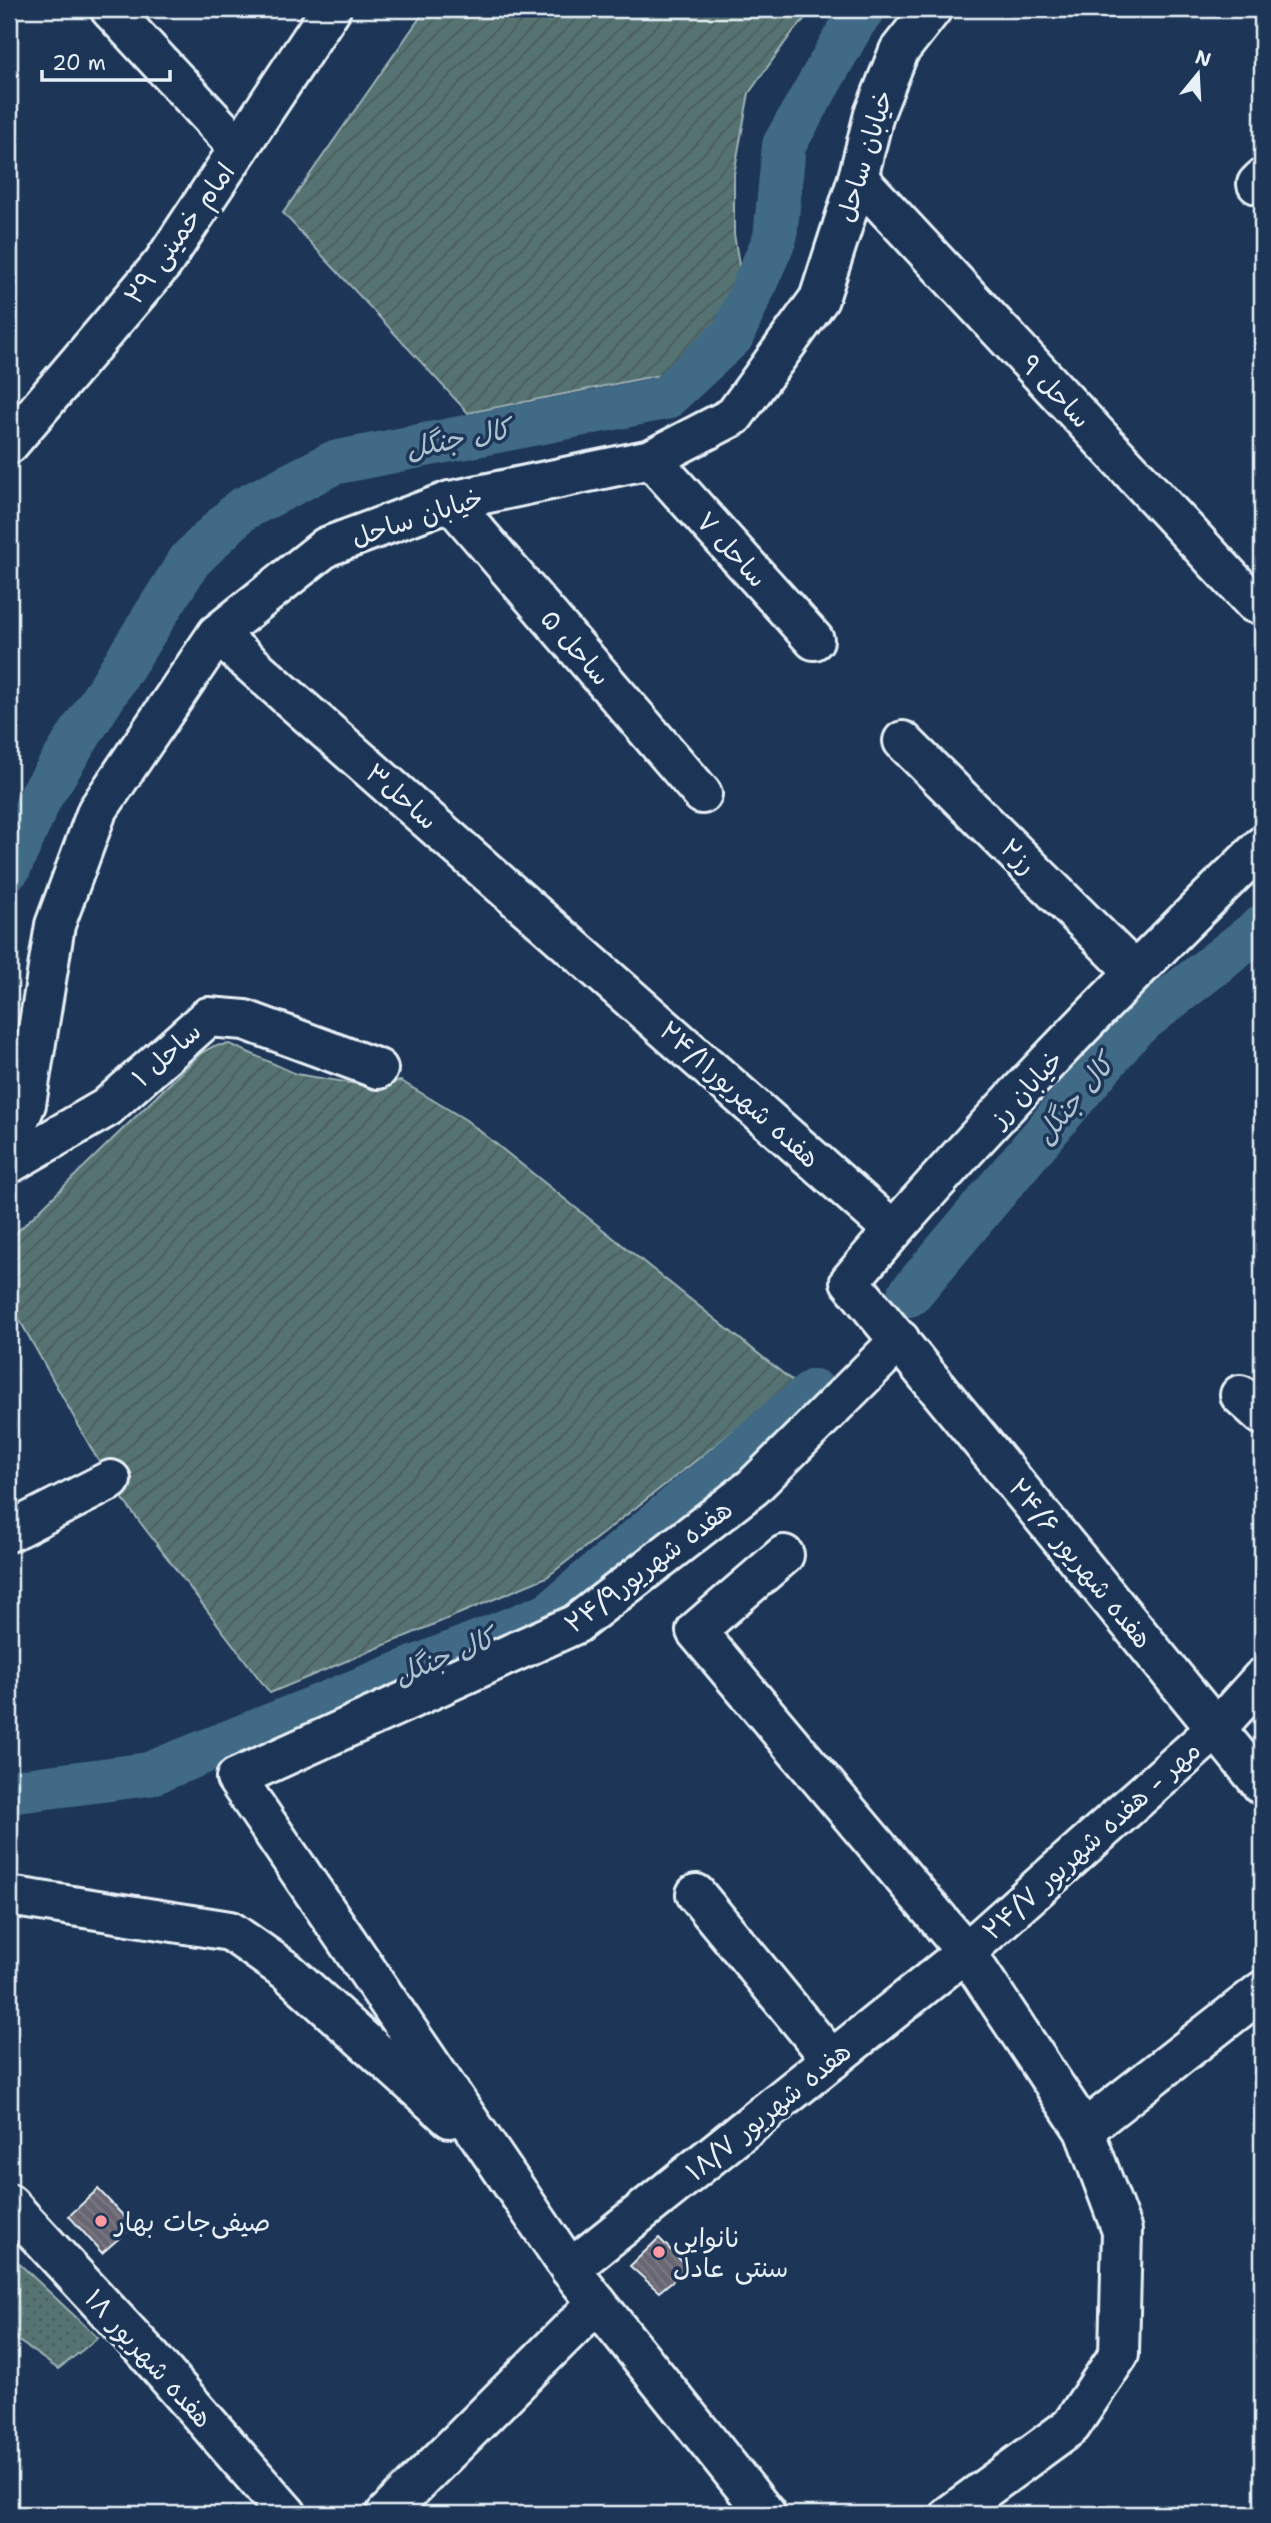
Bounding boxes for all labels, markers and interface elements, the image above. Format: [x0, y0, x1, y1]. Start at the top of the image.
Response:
scale bar [42, 38, 170, 82]
north arrow [1162, 38, 1232, 108]
text: N [1192, 44, 1214, 73]
text: 20 m [52, 49, 106, 77]
street label: خیابان ساحل [827, 86, 901, 226]
street label: امام خمینی ۲۹ [116, 155, 245, 313]
street label: ساحل ۹ [1013, 347, 1099, 435]
water label: کال جنگل [402, 408, 518, 467]
street label: خیابان ساحل [347, 479, 487, 555]
street label: ساحل ۷ [689, 504, 775, 594]
street label: ساحل ۵ [533, 602, 619, 692]
street label: ساحل۳ [359, 755, 445, 837]
street label: رز۲ [993, 830, 1045, 882]
street label: هفده شهریور۲۴/۱۱ [652, 1013, 828, 1175]
street label: ساحل ۱ [124, 1014, 208, 1094]
street label: خیابان رز [980, 1042, 1071, 1135]
water label: کال جنگل [1025, 1042, 1126, 1152]
street label: هفده شهریور ۲۴/۶ [1001, 1470, 1161, 1656]
street label: هفده شهریور۲۴/۹ [557, 1491, 739, 1641]
water label: کال جنگل [388, 1617, 505, 1693]
street label: مهر - هفده شهریور ۲۴/۷ [974, 1732, 1208, 1948]
street label: هفده شهریور ۱۸/۷ [678, 2033, 858, 2189]
place label: صیفی‌جات بهار [113, 2204, 270, 2239]
marker: صیفی‌جات بهار [93, 2213, 109, 2229]
place label: نانوایی سنتی عادل [673, 2220, 788, 2285]
marker: نانوایی سنتی عادل [651, 2244, 667, 2260]
street label: هفده شهریور ۱۸ [77, 2281, 221, 2435]

